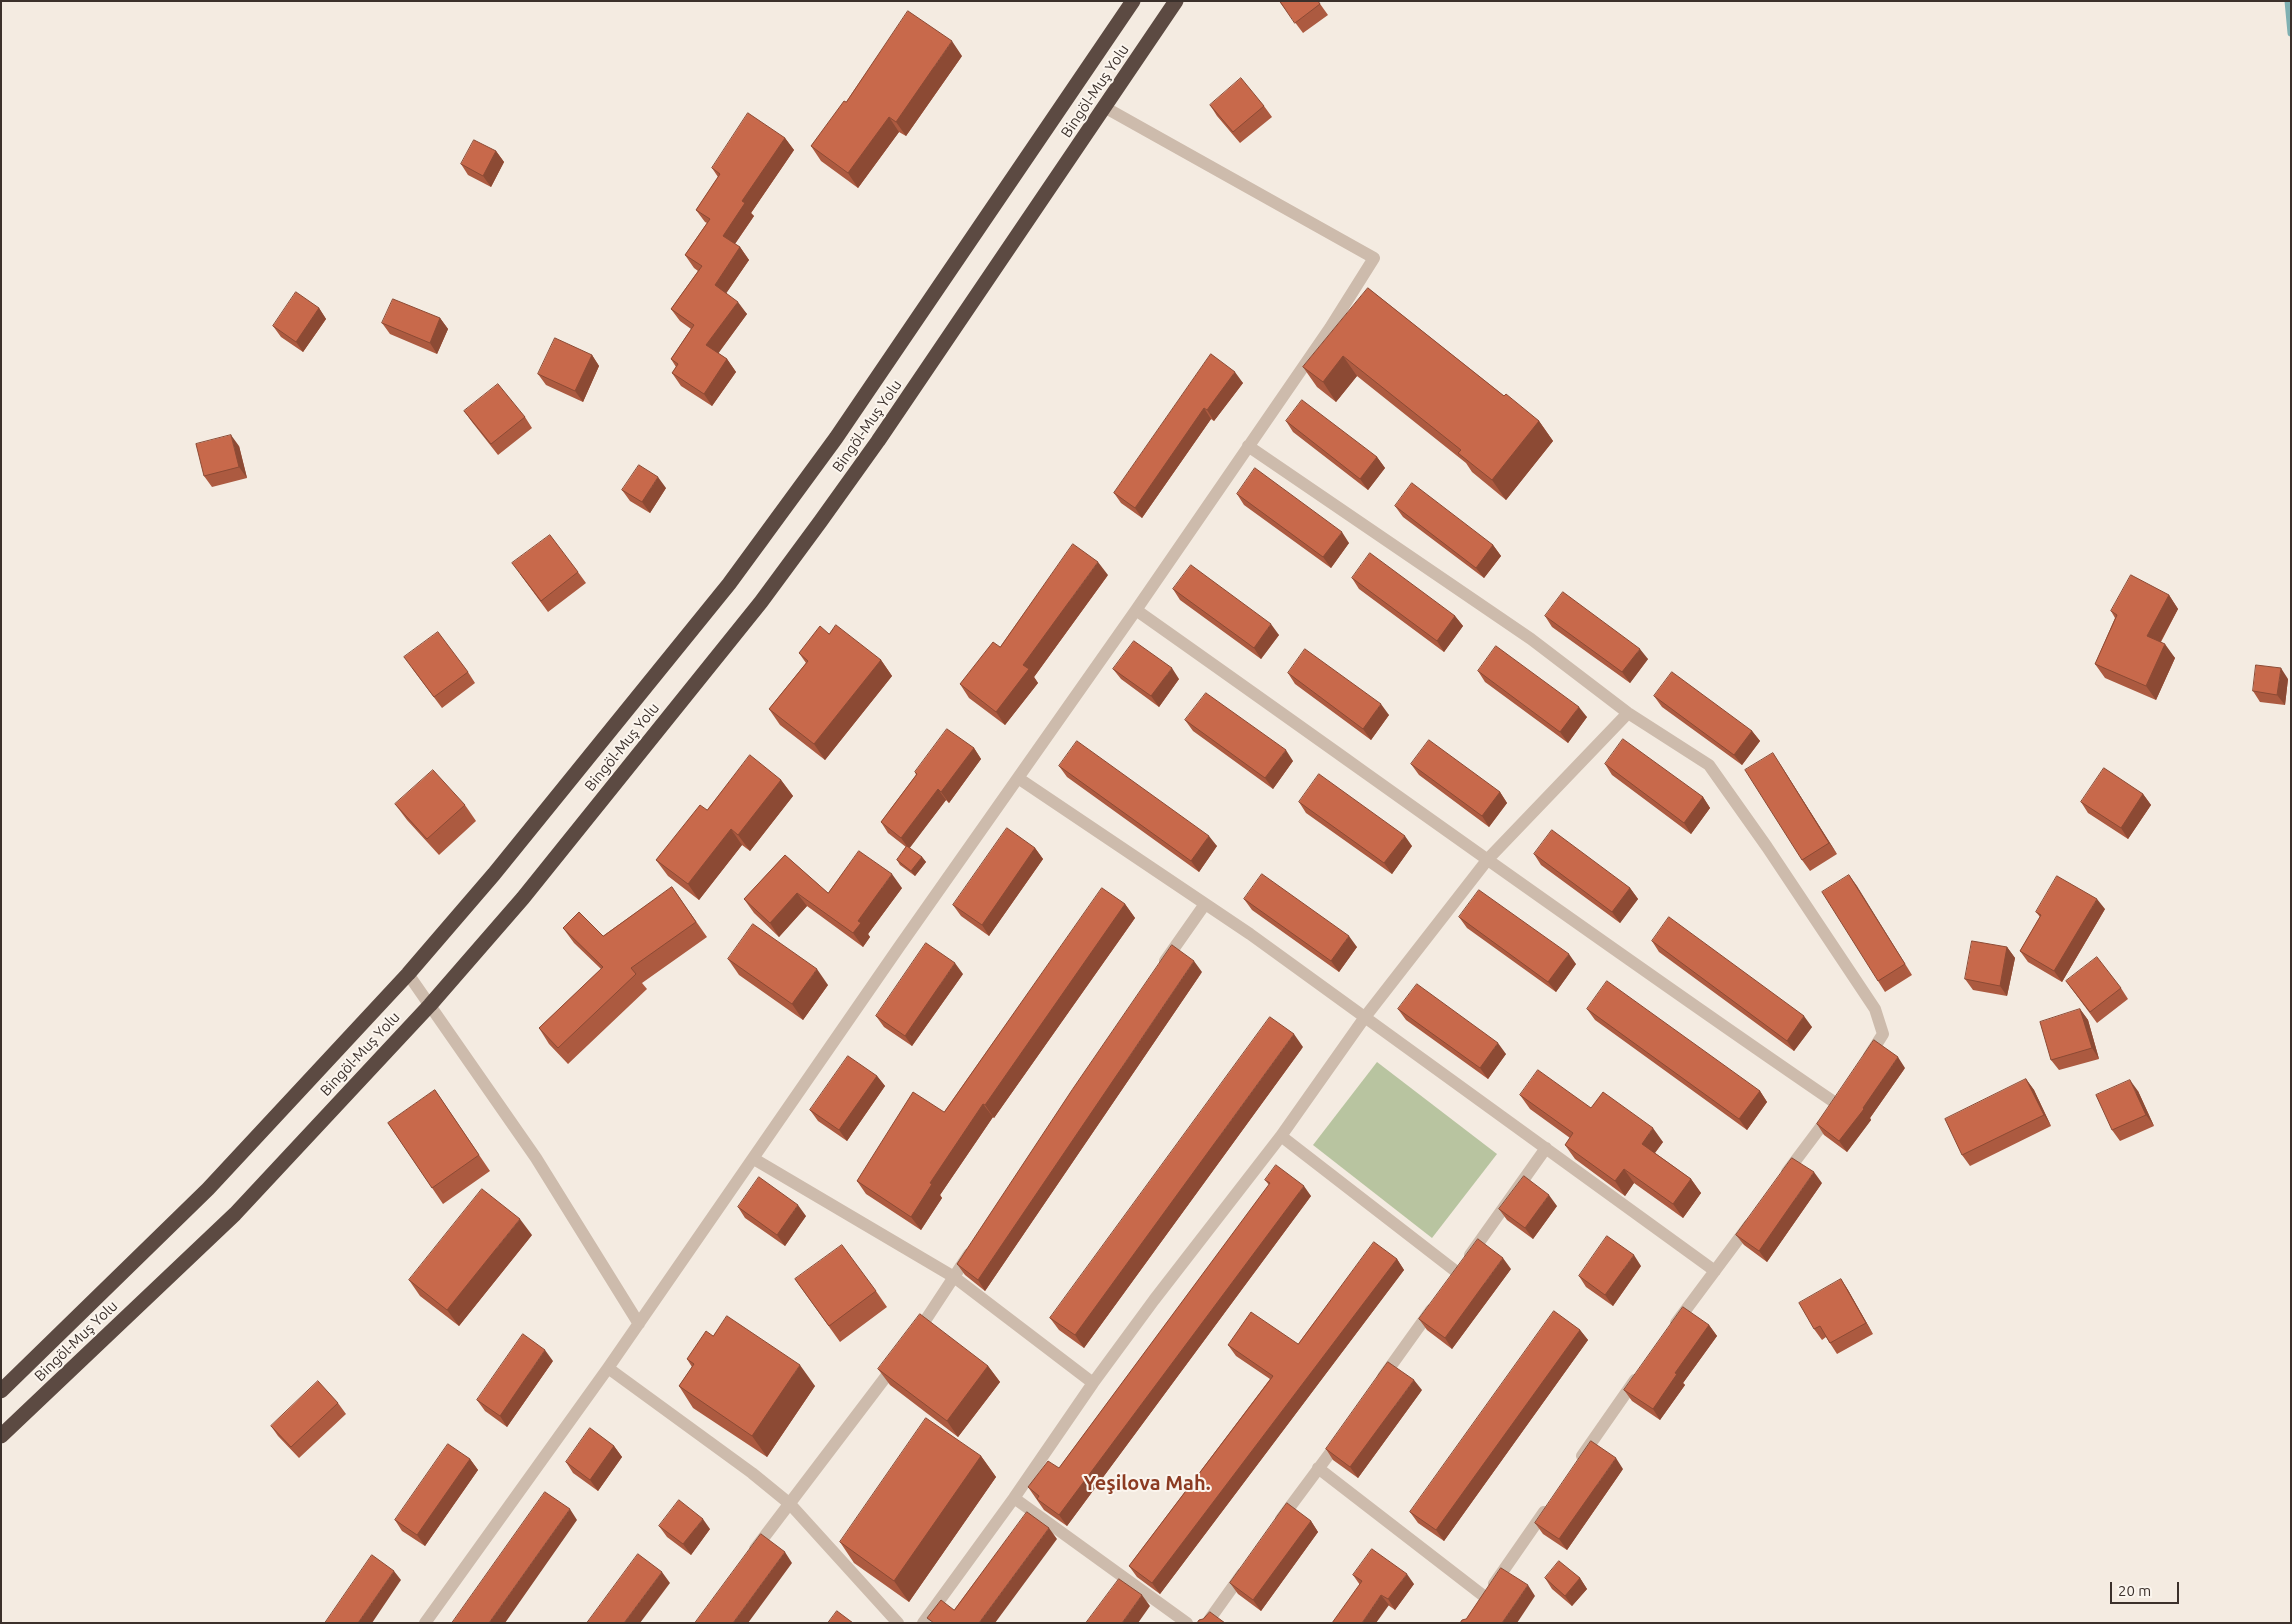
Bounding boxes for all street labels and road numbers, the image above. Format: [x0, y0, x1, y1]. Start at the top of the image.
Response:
street label: Bingöl-Muş Yolu [1057, 41, 1133, 141]
street label: Bingöl-Muş Yolu [829, 377, 905, 475]
street label: Bingöl-Muş Yolu [581, 699, 663, 795]
street label: Bingöl-Muş Yolu [317, 1008, 403, 1100]
street label: Bingöl-Muş Yolu [31, 1297, 121, 1385]

